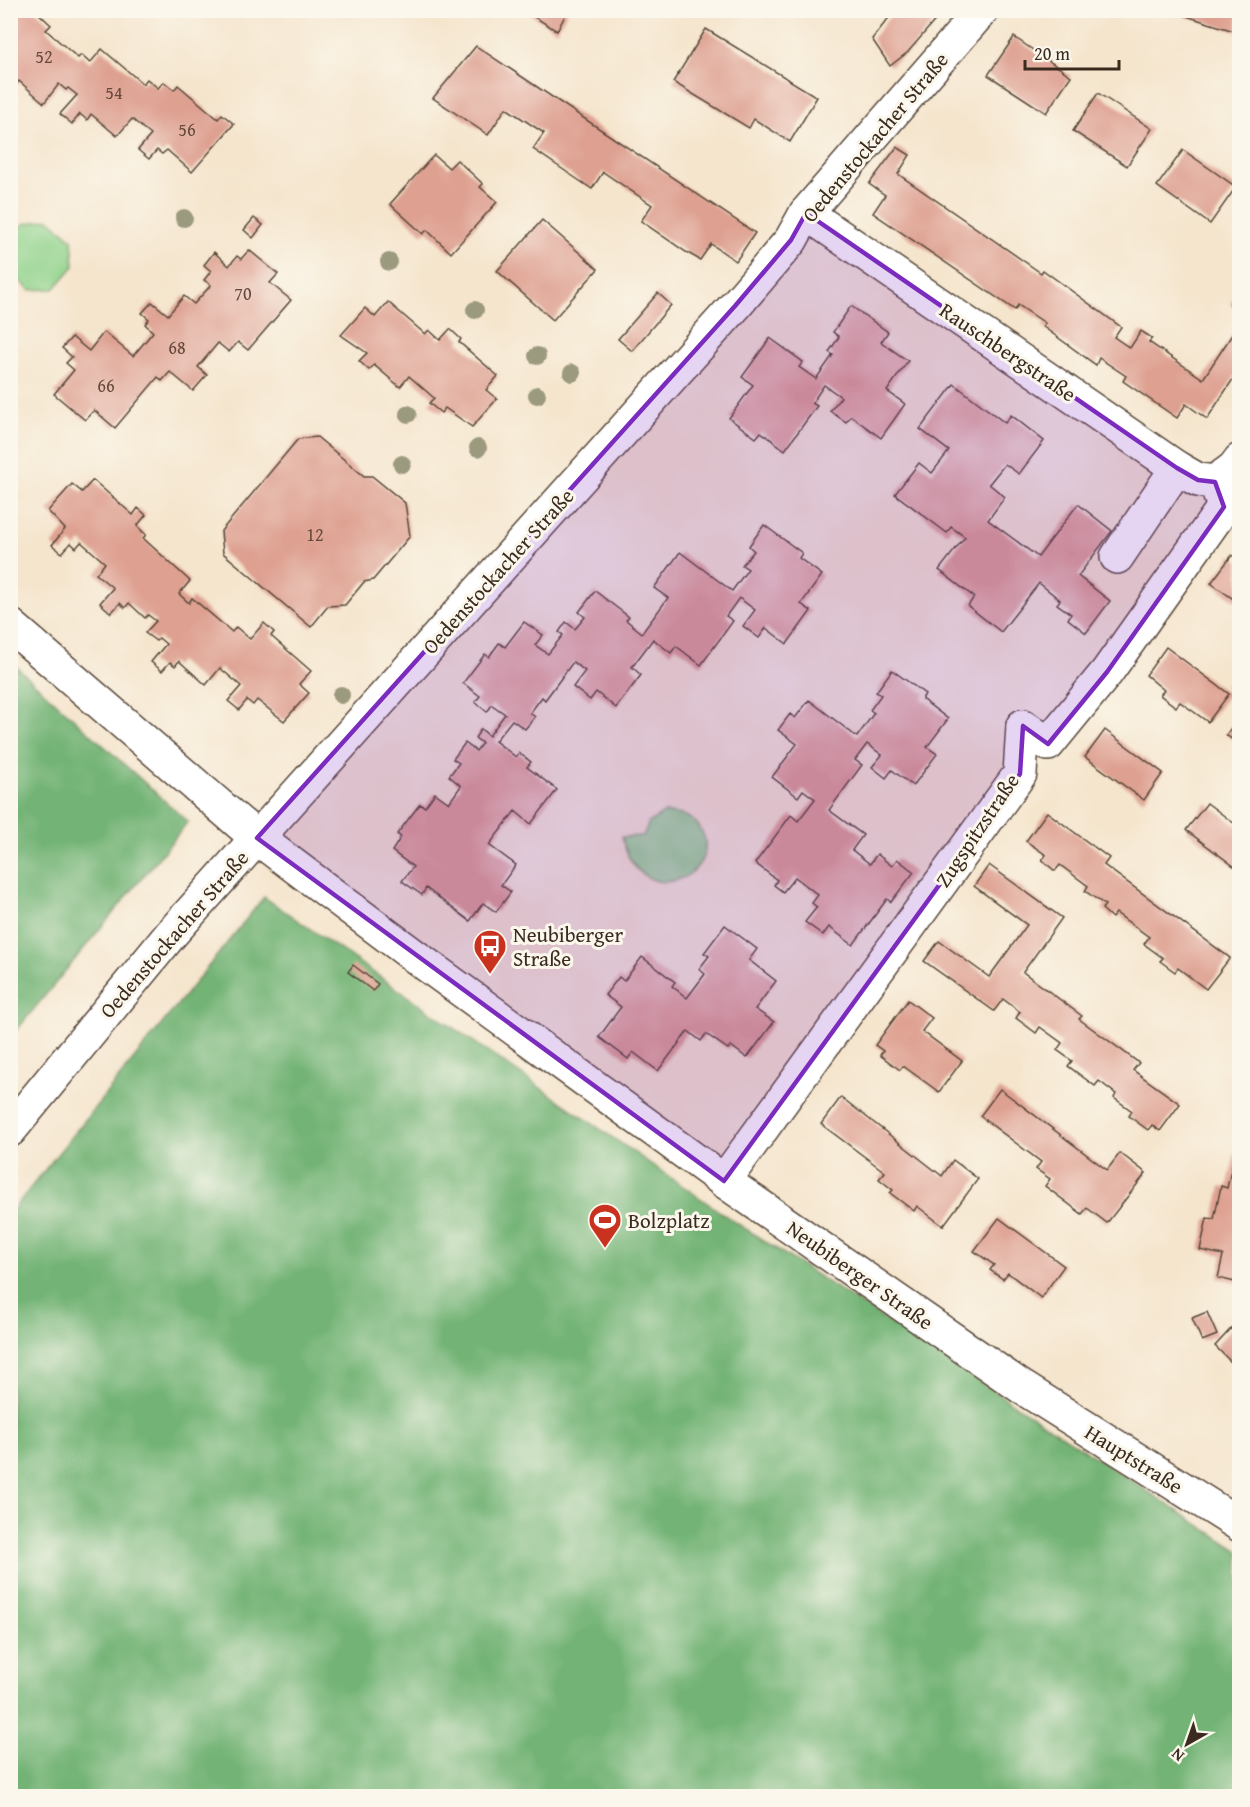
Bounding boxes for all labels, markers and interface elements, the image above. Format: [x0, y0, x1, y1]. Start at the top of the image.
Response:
scale bar [1025, 33, 1120, 71]
text: 20 m [1034, 40, 1070, 67]
house number: 52 [35, 43, 53, 70]
street label: Oedenstockacher Straße [794, 45, 956, 229]
house number: 54 [105, 79, 123, 106]
house number: 56 [178, 116, 196, 143]
house number: 70 [234, 280, 252, 307]
street label: Rauschbergstraße [934, 295, 1083, 409]
house number: 68 [168, 334, 186, 361]
house number: 66 [97, 372, 115, 399]
street label: Oedenstockacher Straße [415, 481, 581, 661]
house number: 12 [306, 521, 324, 548]
street label: Zugspitzstraße [927, 767, 1027, 893]
street label: Oedenstockacher Straße [92, 843, 256, 1025]
place label: Neubiberger Straße [513, 919, 623, 974]
bus stop icon: Neubiberger Straße [472, 928, 508, 975]
sports icon: Bolzplatz [587, 1202, 623, 1249]
place label: Bolzplatz [628, 1205, 709, 1236]
street label: Neubiberger Straße [780, 1213, 940, 1337]
street label: Hauptstraße [1079, 1417, 1189, 1501]
north arrow [1157, 1714, 1217, 1774]
text: N [1165, 1743, 1189, 1768]

